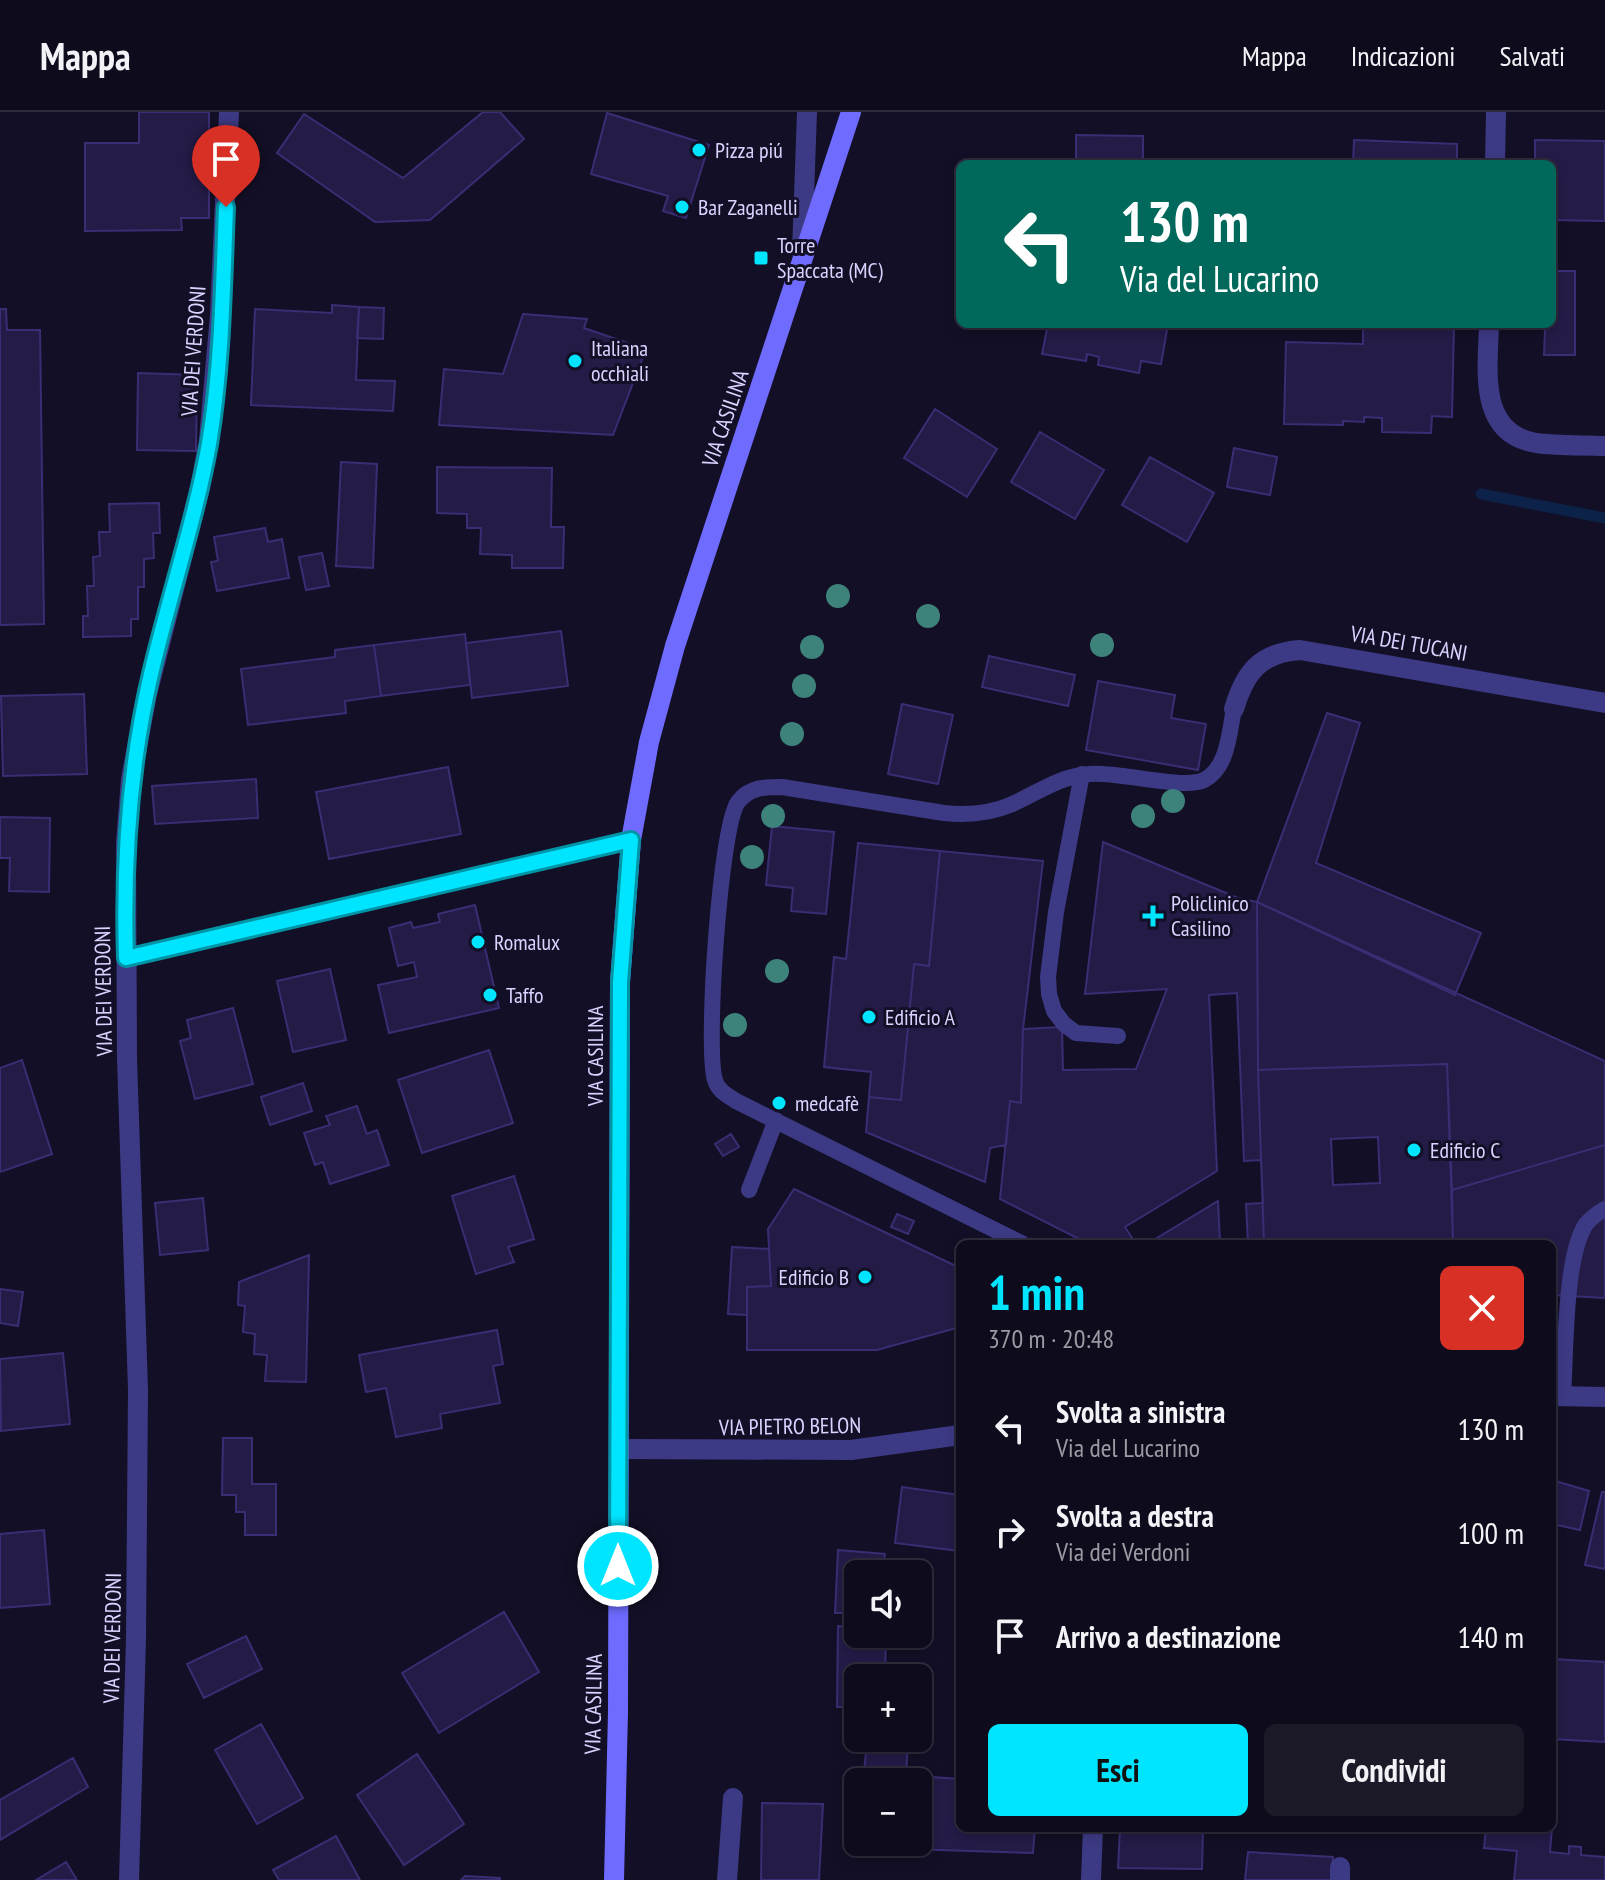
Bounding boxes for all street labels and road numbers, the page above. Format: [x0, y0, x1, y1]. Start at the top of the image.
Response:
street label: VIA DEI VERDONI [174, 285, 212, 418]
street label: VIA CASILINA [695, 365, 755, 471]
street label: VIA DEI TUCANI [1347, 619, 1470, 667]
street label: VIA DEI VERDONI [88, 925, 118, 1058]
street label: VIA CASILINA [581, 1005, 609, 1107]
street label: VIA PIETRO BELON [718, 1411, 861, 1441]
street label: VIA DEI VERDONI [97, 1572, 127, 1705]
street label: VIA CASILINA [578, 1653, 608, 1756]

